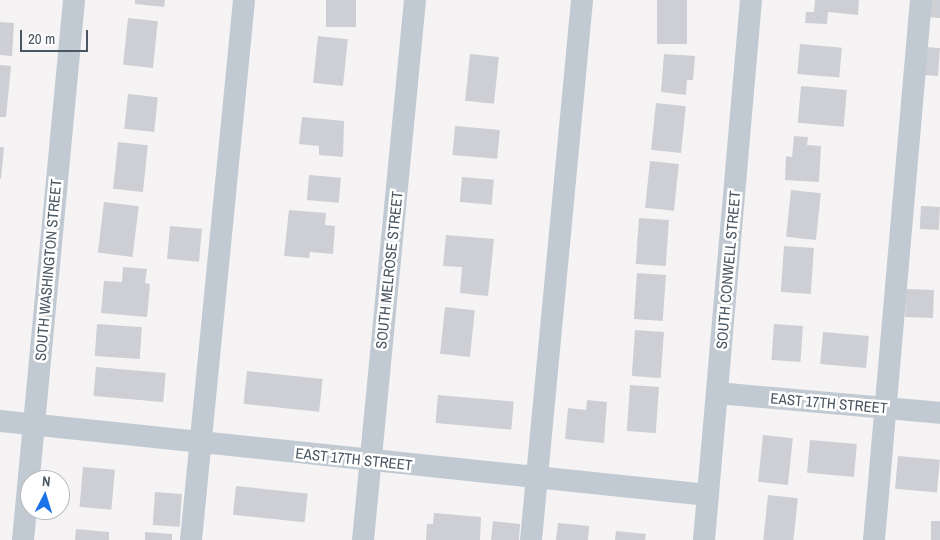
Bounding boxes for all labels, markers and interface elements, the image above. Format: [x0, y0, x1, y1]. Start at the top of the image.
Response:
scale bar [22, 20, 90, 52]
text: 20 m [28, 28, 55, 49]
street label: SOUTH WASHINGTON STREET [31, 178, 65, 362]
street label: SOUTH MELROSE STREET [372, 190, 406, 350]
street label: SOUTH CONWELL STREET [712, 190, 744, 350]
street label: EAST 17TH STREET [770, 389, 888, 417]
street label: EAST 17TH STREET [295, 444, 413, 474]
north arrow [20, 470, 70, 520]
text: N [41, 472, 51, 490]

